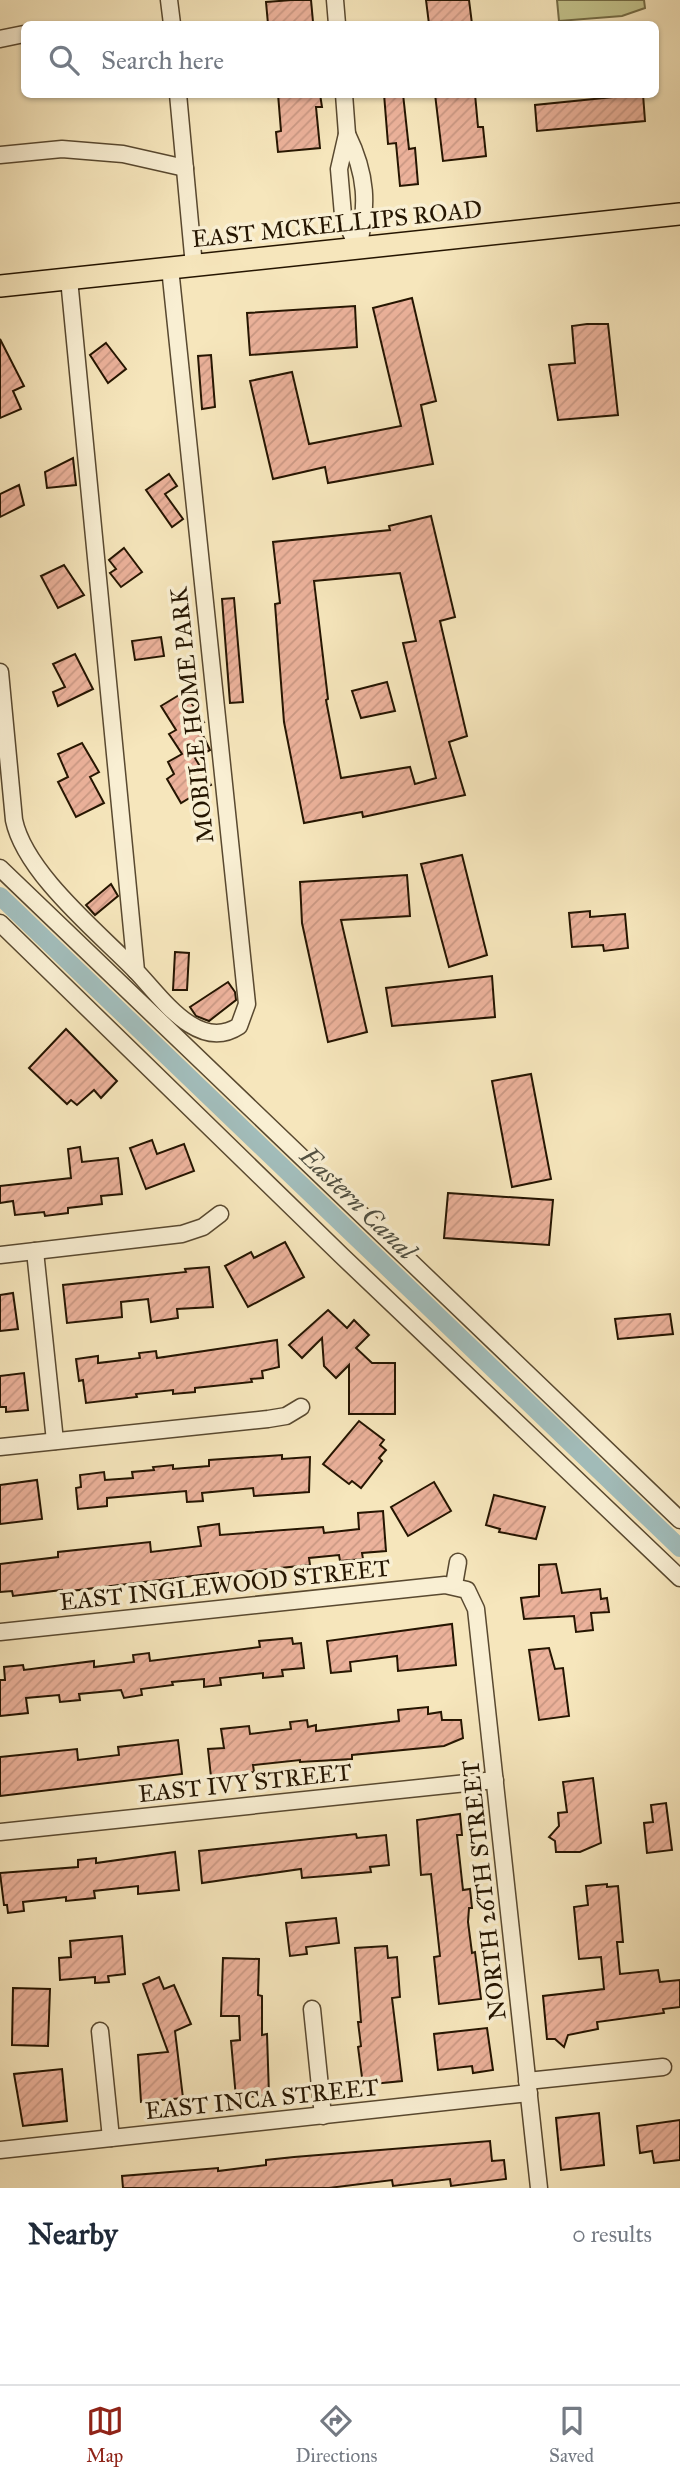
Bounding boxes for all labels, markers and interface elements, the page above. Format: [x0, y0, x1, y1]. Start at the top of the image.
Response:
search box [21, 21, 659, 98]
icon: search [45, 41, 83, 79]
text: Search here [101, 44, 224, 76]
street label: EAST MCKELLIPS ROAD [190, 194, 484, 254]
street label: MOBILE HOME PARK [164, 584, 220, 845]
water label: Eastern Canal [293, 1139, 424, 1268]
street label: EAST INGLEWOOD STREET [58, 1553, 392, 1617]
street label: EAST IVY STREET [137, 1757, 353, 1809]
street label: NORTH 26TH STREET [455, 1758, 513, 2022]
street label: EAST INCA STREET [144, 2072, 380, 2126]
text: Nearby [28, 2216, 118, 2252]
text: 0 results [572, 2220, 652, 2248]
tab: Map [86, 2402, 124, 2467]
tab: Directions [295, 2402, 377, 2467]
tab: Saved [549, 2402, 594, 2467]

